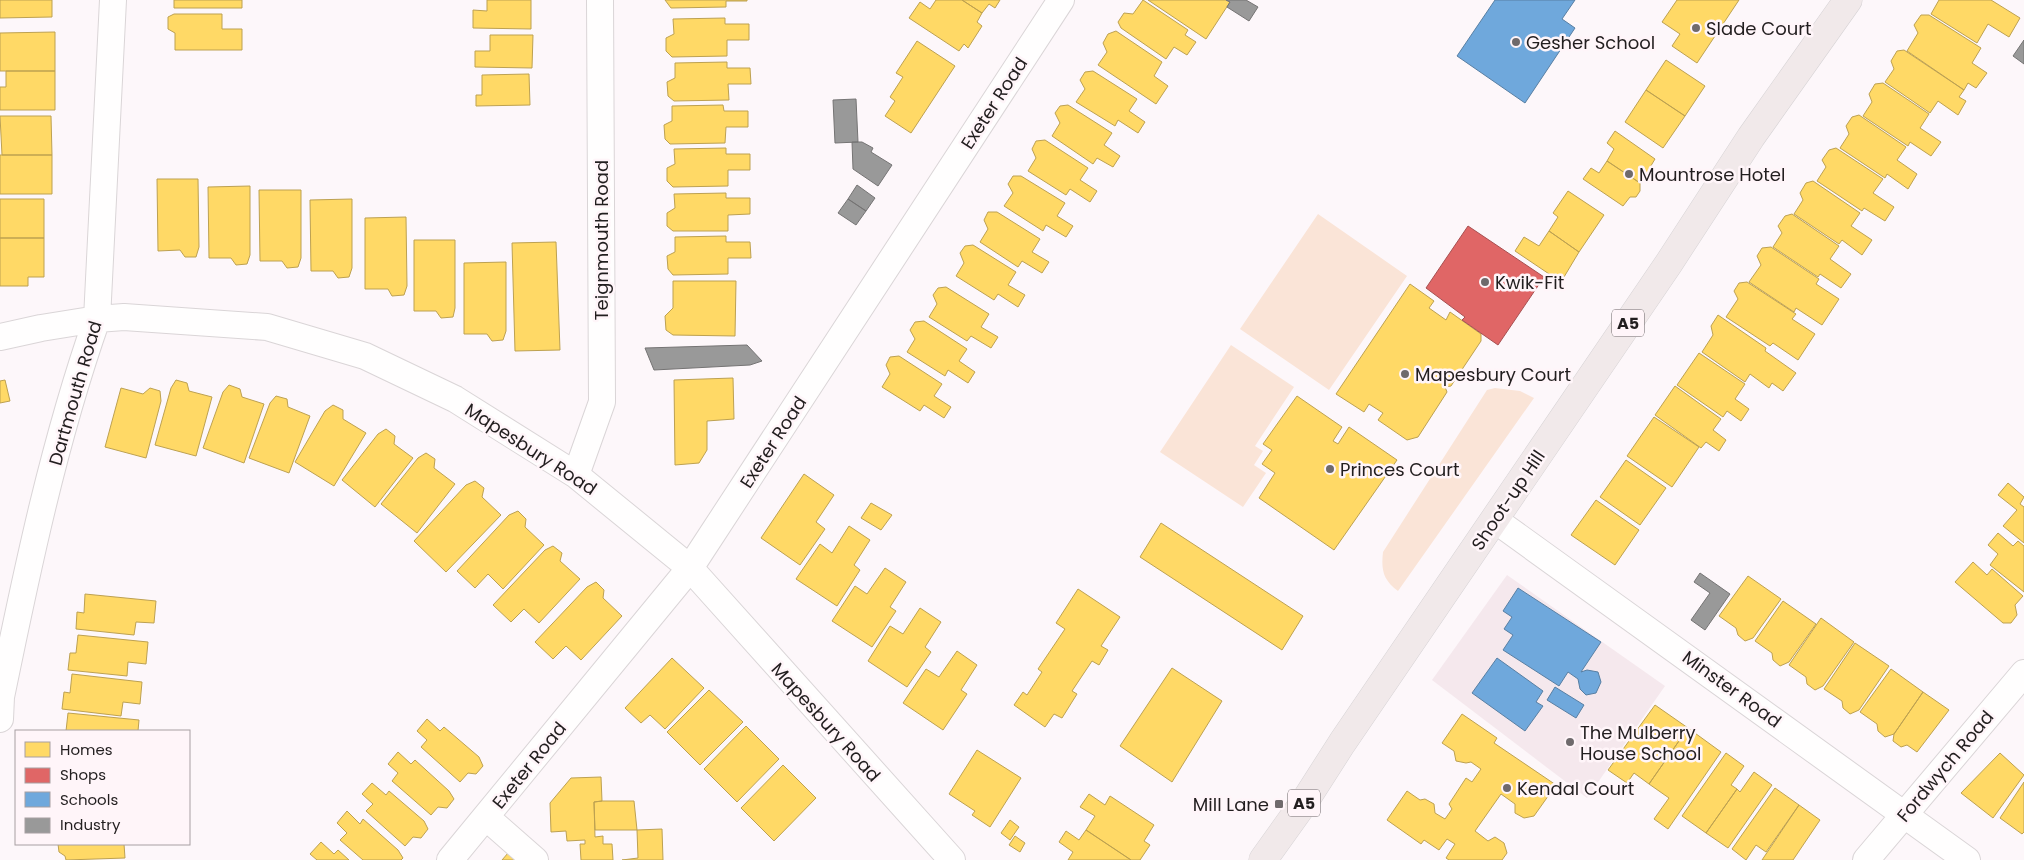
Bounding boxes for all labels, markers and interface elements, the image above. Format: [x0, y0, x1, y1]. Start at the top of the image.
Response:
place label: Slade Court [1706, 16, 1812, 41]
marker: Slade Court [1690, 22, 1702, 34]
place label: Gesher School [1526, 30, 1655, 55]
marker: Gesher School [1510, 36, 1522, 48]
street label: Exeter Road [955, 52, 1033, 154]
street label: Teignmouth Road [589, 160, 614, 320]
place label: Mountrose Hotel [1639, 162, 1785, 187]
marker: Mountrose Hotel [1623, 168, 1635, 180]
place label: Kwik-Fit [1495, 270, 1564, 295]
marker: Kwik-Fit [1479, 276, 1491, 288]
road number: A5 [1612, 309, 1644, 336]
street label: Dartmouth Road [42, 318, 108, 468]
place label: Mapesbury Court [1415, 362, 1571, 387]
marker: Mapesbury Court [1399, 368, 1411, 380]
street label: Exeter Road [734, 391, 812, 493]
street label: Mapesbury Road [460, 397, 602, 501]
street label: Shoot-up Hill [1465, 445, 1551, 555]
place label: Princes Court [1340, 457, 1460, 482]
marker: Princes Court [1324, 463, 1336, 475]
street label: Minster Road [1677, 645, 1787, 733]
street label: Mapesbury Road [766, 657, 886, 787]
street label: Fordwych Road [1891, 705, 1999, 827]
street label: Exeter Road [486, 716, 572, 814]
place label: The Mulberry House School [1580, 720, 1701, 766]
legend [15, 730, 190, 845]
marker: The Mulberry House School [1564, 736, 1576, 748]
text: Homes [60, 739, 113, 760]
text: Shops [60, 764, 106, 785]
place label: Kendal Court [1517, 776, 1634, 801]
marker: Kendal Court [1501, 782, 1513, 794]
text: Schools [60, 789, 118, 810]
road number: A5 [1288, 790, 1320, 816]
place label: Mill Lane [1193, 792, 1269, 817]
marker: Mill Lane [1273, 798, 1285, 810]
text: Industry [60, 814, 121, 835]

